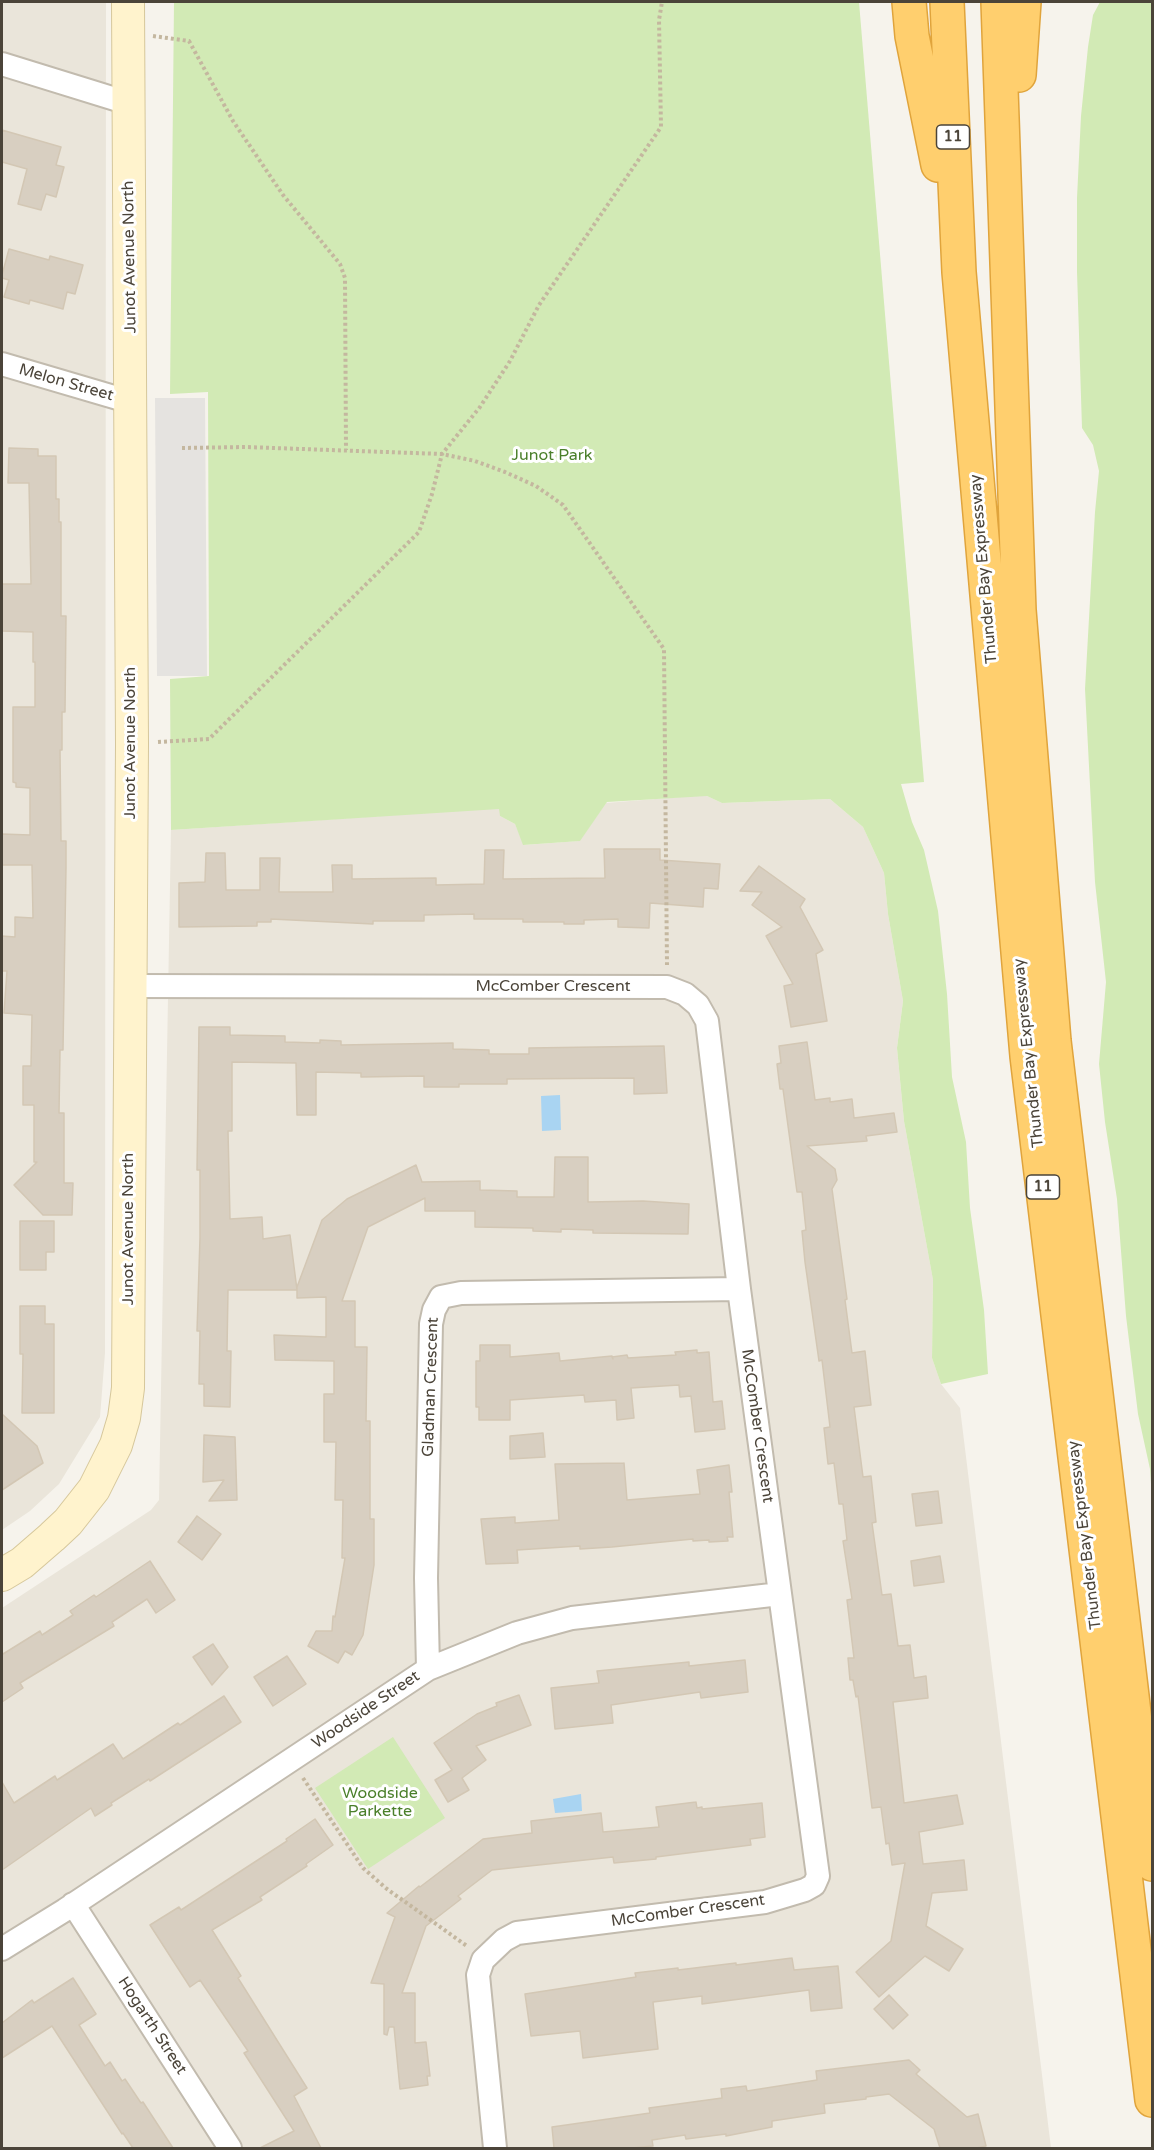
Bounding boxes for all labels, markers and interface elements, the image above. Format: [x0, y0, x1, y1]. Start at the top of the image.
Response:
road number: 11 [936, 125, 970, 149]
street label: Junot Avenue North [119, 181, 141, 333]
street label: Melon Street [16, 360, 116, 406]
park label: Junot Park [511, 446, 593, 466]
street label: Thunder Bay Expressway [966, 473, 1002, 665]
street label: Junot Avenue North [121, 667, 141, 819]
street label: Thunder Bay Expressway [1010, 957, 1048, 1149]
street label: McComber Crescent [475, 977, 631, 997]
street label: Junot Avenue North [119, 1153, 139, 1305]
road number: 11 [1026, 1175, 1060, 1199]
street label: Gladman Crescent [419, 1317, 443, 1457]
street label: McComber Crescent [737, 1348, 777, 1504]
street label: Thunder Bay Expressway [1064, 1439, 1106, 1631]
street label: Woodside Street [309, 1667, 423, 1753]
park label: Woodside Parkette [342, 1784, 418, 1822]
street label: McComber Crescent [610, 1891, 766, 1931]
street label: Hogarth Street [113, 1974, 191, 2078]

